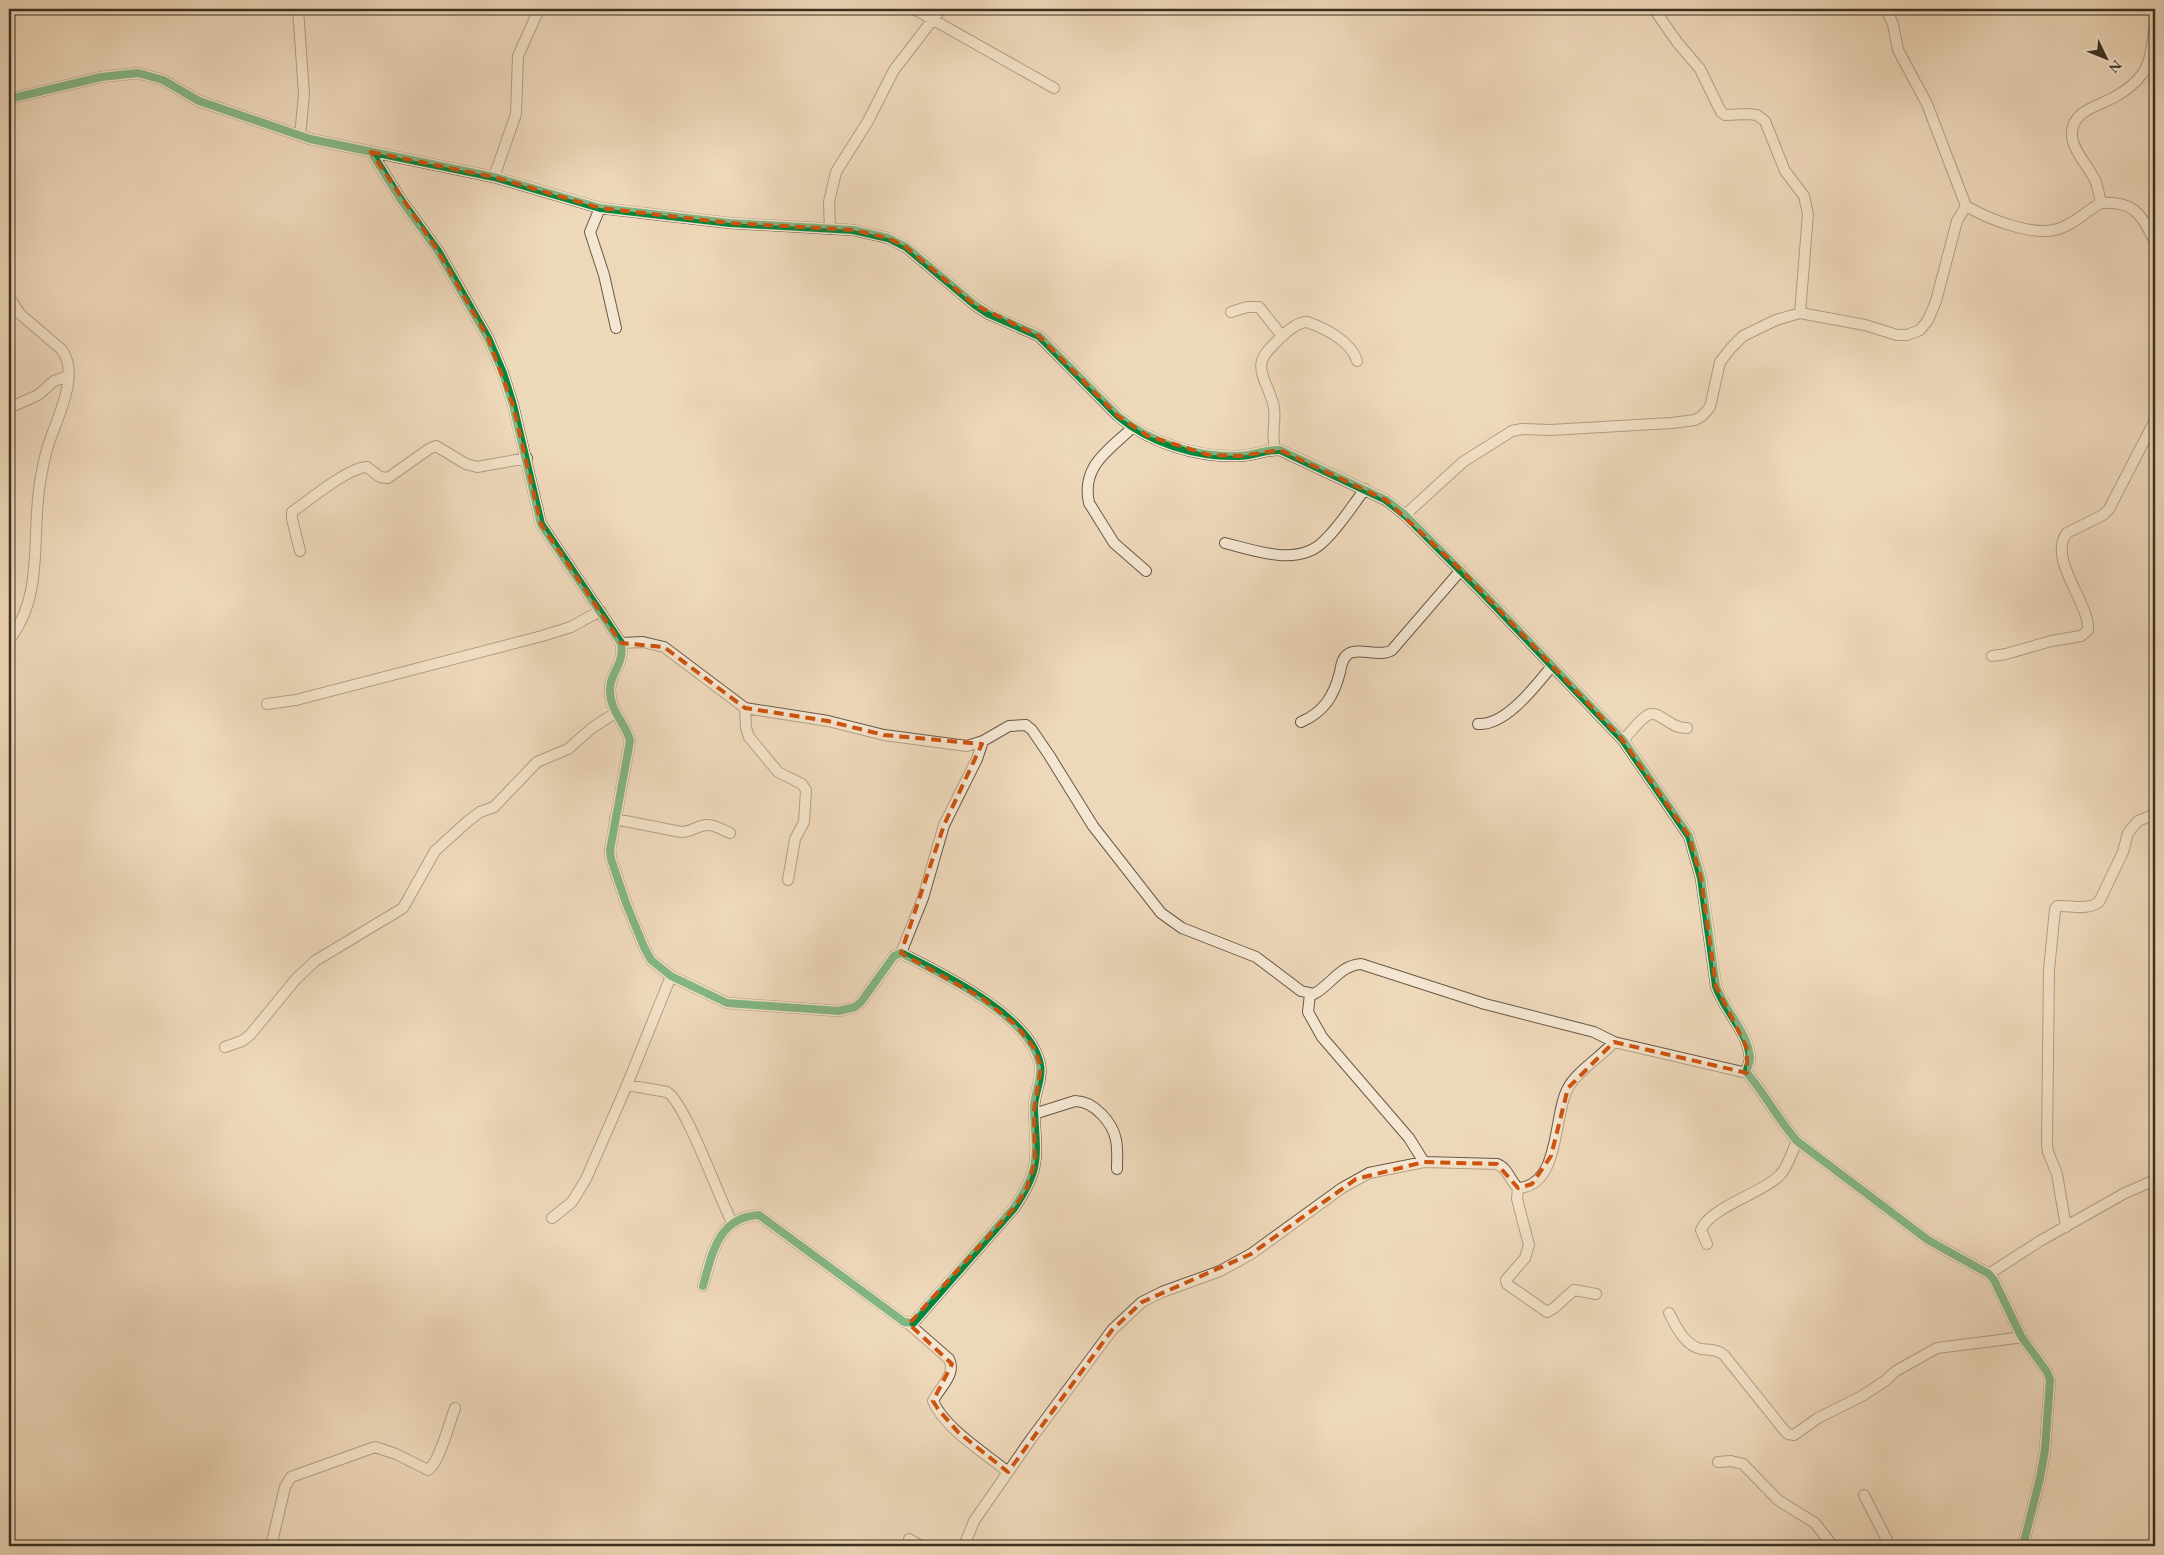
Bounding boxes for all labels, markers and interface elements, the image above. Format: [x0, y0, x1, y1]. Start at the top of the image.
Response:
north arrow [2082, 32, 2132, 82]
text: N [2105, 57, 2126, 78]

